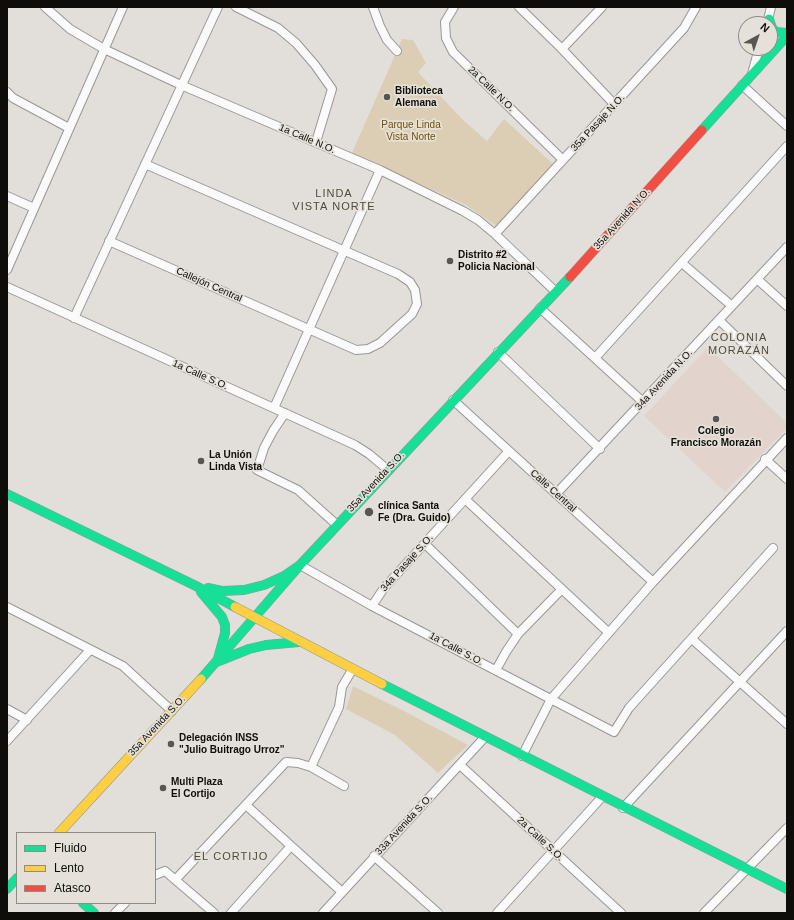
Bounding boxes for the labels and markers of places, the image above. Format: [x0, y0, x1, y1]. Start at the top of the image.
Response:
place label: Biblioteca Alemana [395, 85, 443, 108]
marker: Biblioteca Alemana [382, 92, 392, 102]
place label: Distrito #2 Policia Nacional [458, 249, 535, 272]
marker: Distrito #2 Policia Nacional [445, 256, 455, 266]
marker: Colegio Francisco Morazán [711, 414, 721, 424]
place label: Colegio Francisco Morazán [671, 425, 761, 448]
place label: La Unión Linda Vista [209, 449, 262, 472]
marker: La Unión Linda Vista [196, 456, 206, 466]
place label: clínica Santa Fe (Dra. Guido) [378, 500, 450, 524]
marker: clínica Santa Fe (Dra. Guido) [363, 506, 375, 518]
place label: Delegación INSS "Julio Buitrago Urroz" [179, 732, 285, 756]
marker: Delegación INSS "Julio Buitrago Urroz" [166, 739, 176, 749]
place label: Multi Plaza El Cortijo [171, 776, 223, 800]
marker: Multi Plaza El Cortijo [158, 783, 168, 793]

